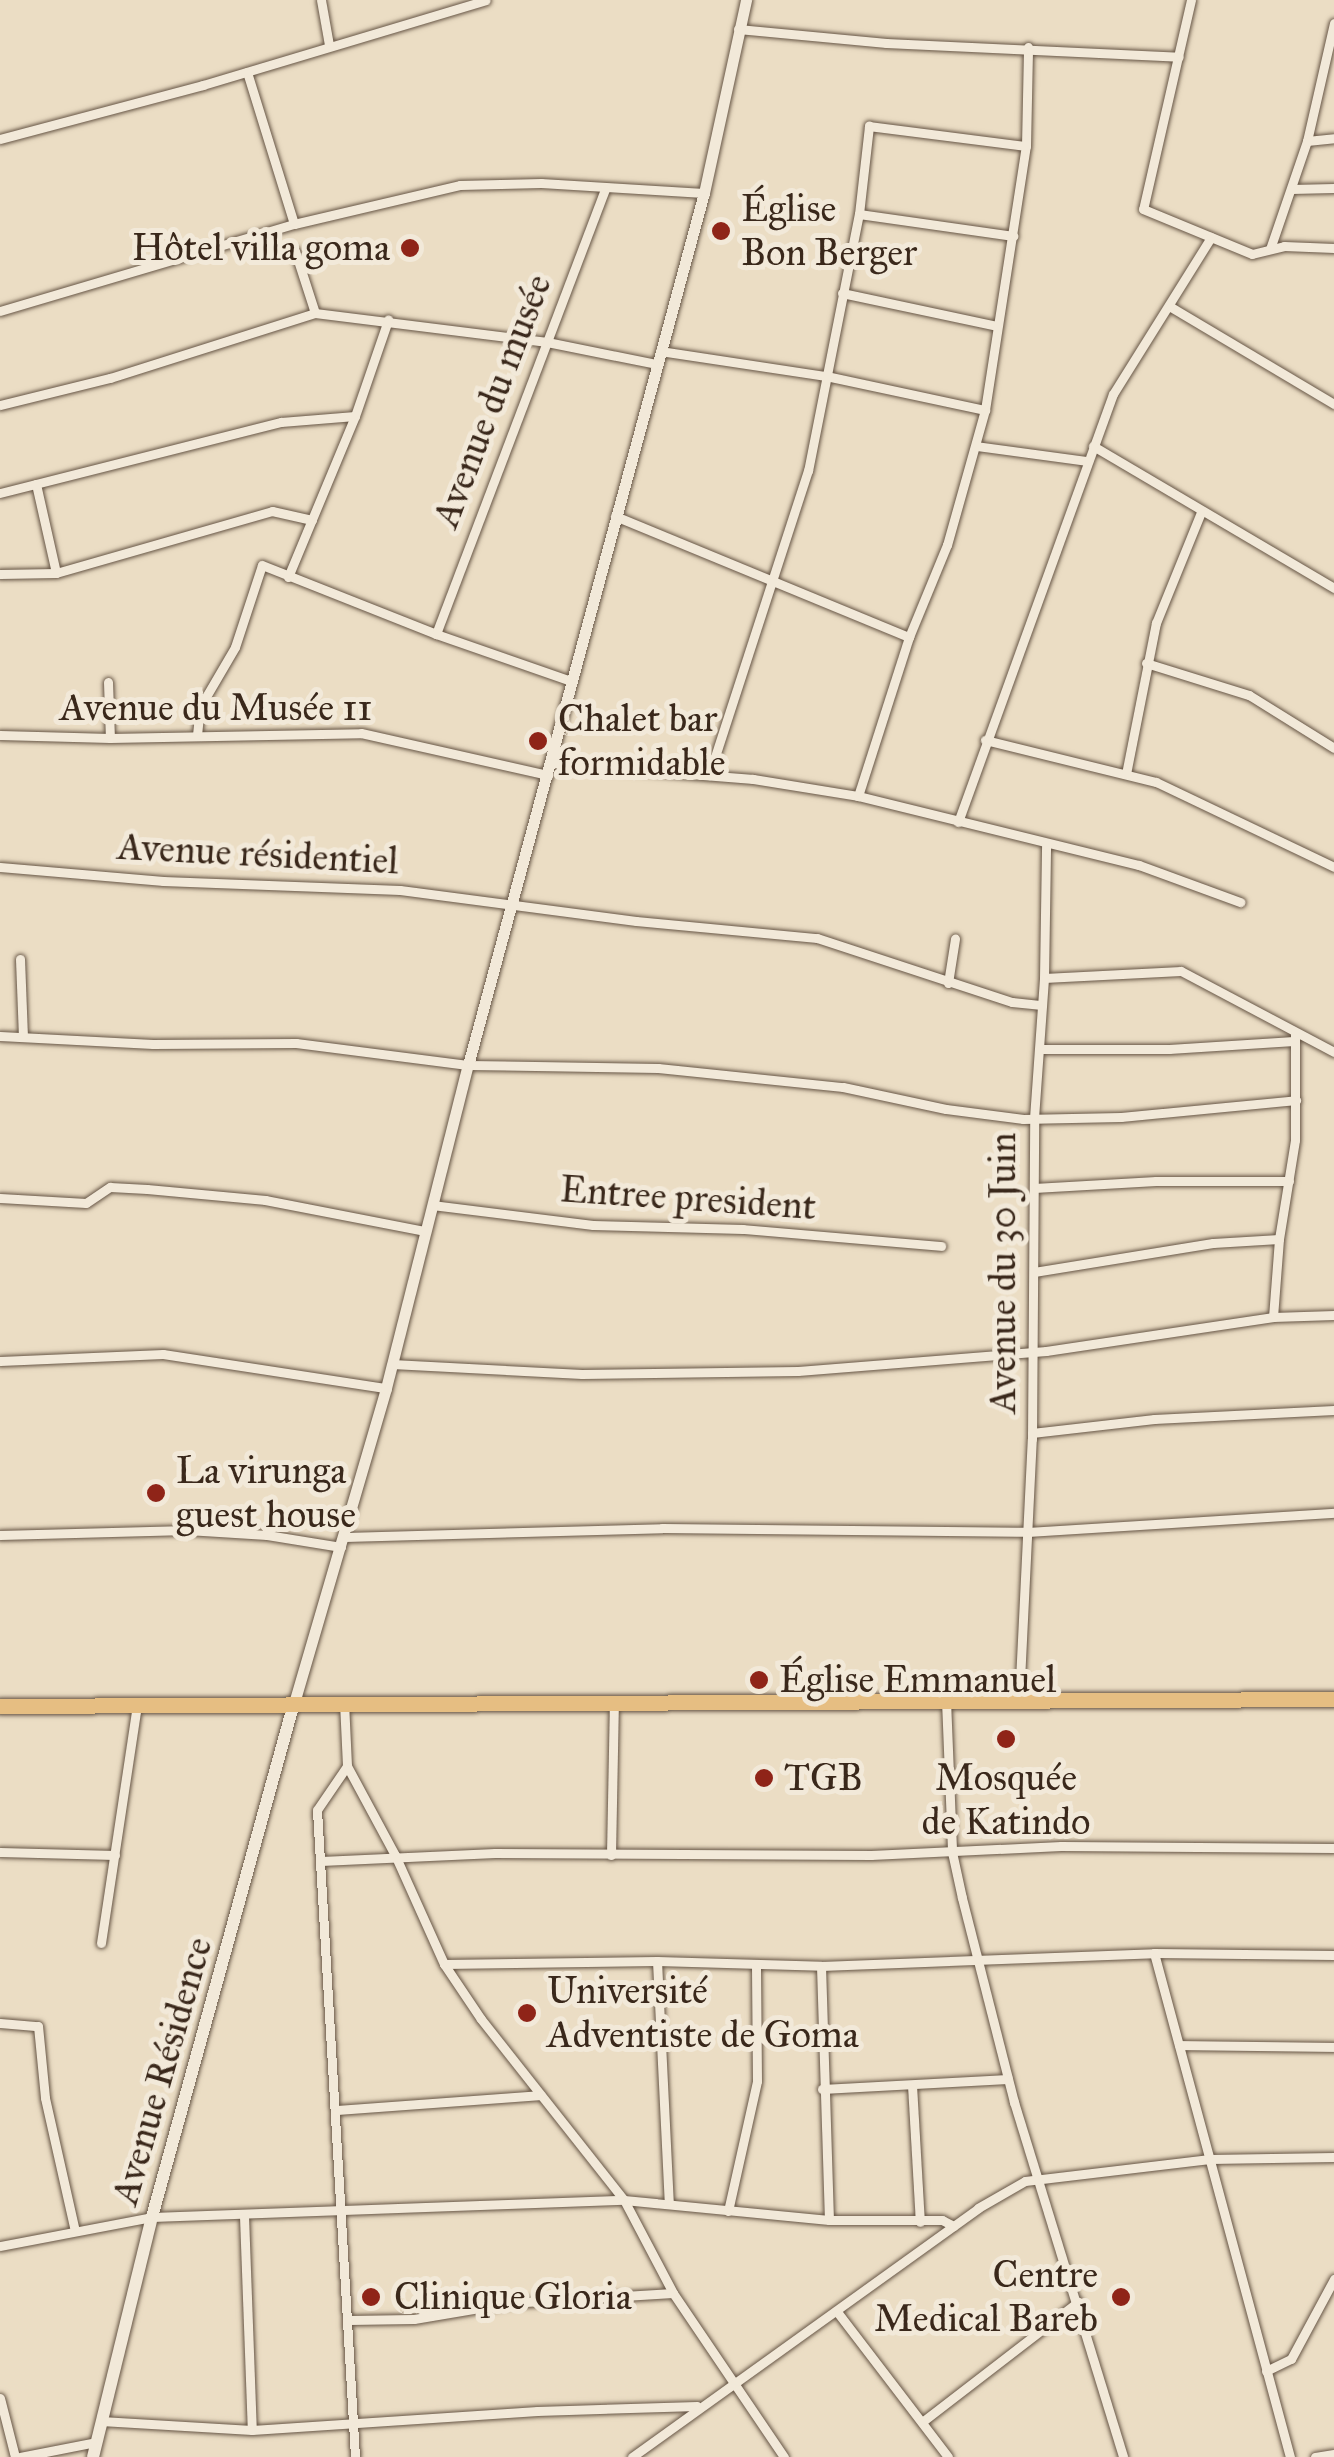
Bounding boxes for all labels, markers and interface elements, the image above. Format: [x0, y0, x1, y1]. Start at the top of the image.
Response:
place label: Église Bon Berger [741, 186, 917, 276]
marker: Église Bon Berger [710, 220, 732, 242]
place label: Hôtel villa goma [132, 225, 390, 271]
marker: Hôtel villa goma [399, 237, 421, 259]
street label: Avenue du musée [423, 268, 561, 534]
street label: Avenue du Musée 11 [60, 685, 372, 731]
place label: Chalet bar formidable [558, 696, 726, 786]
marker: Chalet bar formidable [527, 730, 549, 752]
street label: Avenue résidentiel [116, 824, 400, 884]
street label: Avenue du 30 Juin [980, 1132, 1026, 1414]
street label: Entree president [558, 1166, 818, 1230]
place label: La virunga guest house [176, 1448, 356, 1538]
marker: La virunga guest house [145, 1482, 167, 1504]
place label: Église Emmanuel [779, 1657, 1056, 1703]
marker: Église Emmanuel [748, 1669, 770, 1691]
marker: Mosquée de Katindo [995, 1728, 1017, 1750]
place label: TGB [784, 1755, 863, 1801]
place label: Mosquée de Katindo [921, 1755, 1091, 1845]
marker: TGB [753, 1767, 775, 1789]
street label: Avenue Résidence [102, 1932, 222, 2210]
place label: Université Adventiste de Goma [547, 1968, 859, 2058]
marker: Université Adventiste de Goma [516, 2002, 538, 2024]
place label: Centre Medical Bareb [874, 2252, 1098, 2342]
place label: Clinique Gloria [394, 2274, 632, 2320]
marker: Clinique Gloria [358, 2284, 384, 2310]
marker: Centre Medical Bareb [1108, 2284, 1134, 2310]

